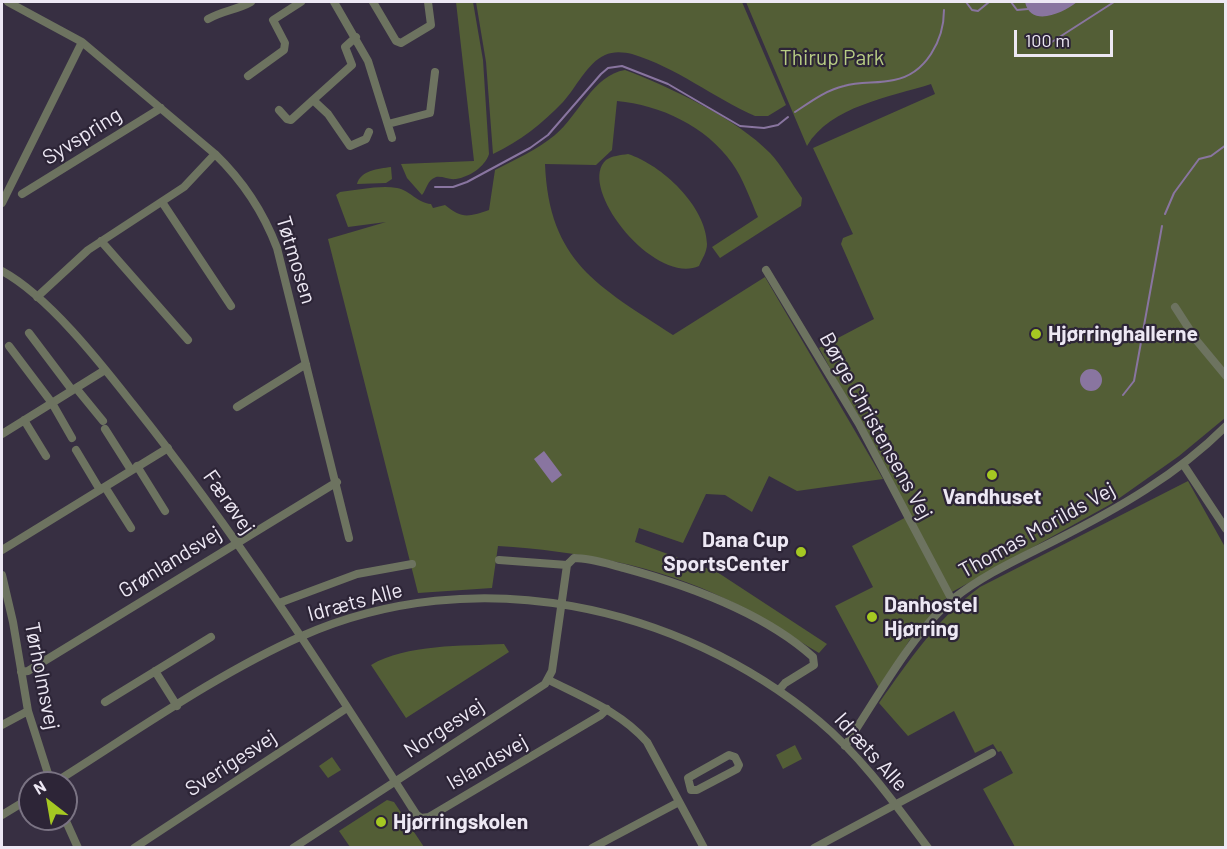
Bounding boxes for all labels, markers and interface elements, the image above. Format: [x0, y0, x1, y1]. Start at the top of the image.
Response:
scale bar [1017, 18, 1116, 56]
text: 100 m [1025, 29, 1070, 51]
park label: Thirup Park [780, 45, 884, 71]
street label: Syvspring [38, 102, 126, 170]
street label: Tøtmosen [271, 213, 321, 307]
place label: Hjørringhallerne [1048, 321, 1198, 347]
marker: Hjørringhallerne [1029, 327, 1043, 341]
street label: Børge Christensens Vej [814, 328, 938, 524]
street label: Færøvej [198, 465, 260, 539]
marker: Vandhuset [985, 468, 999, 482]
street label: Thomas Morilds Vej [954, 477, 1120, 583]
place label: Vandhuset [943, 484, 1041, 510]
street label: Grønlandsvej [114, 520, 226, 604]
place label: Dana Cup SportsCenter [663, 527, 789, 577]
marker: Dana Cup SportsCenter [794, 545, 808, 559]
street label: Idræts Alle [305, 577, 405, 627]
place label: Danhostel Hjørring [884, 592, 978, 642]
marker: Danhostel Hjørring [865, 610, 879, 624]
street label: Tørholmsvej [19, 620, 65, 732]
street label: Norgesvej [399, 693, 489, 763]
street label: Idræts Alle [829, 707, 913, 797]
street label: Sverigesvej [181, 724, 281, 802]
street label: Islandsvej [442, 729, 532, 795]
north arrow [18, 771, 78, 831]
text: N [30, 776, 49, 798]
place label: Hjørringskolen [393, 809, 528, 835]
marker: Hjørringskolen [374, 815, 388, 829]

